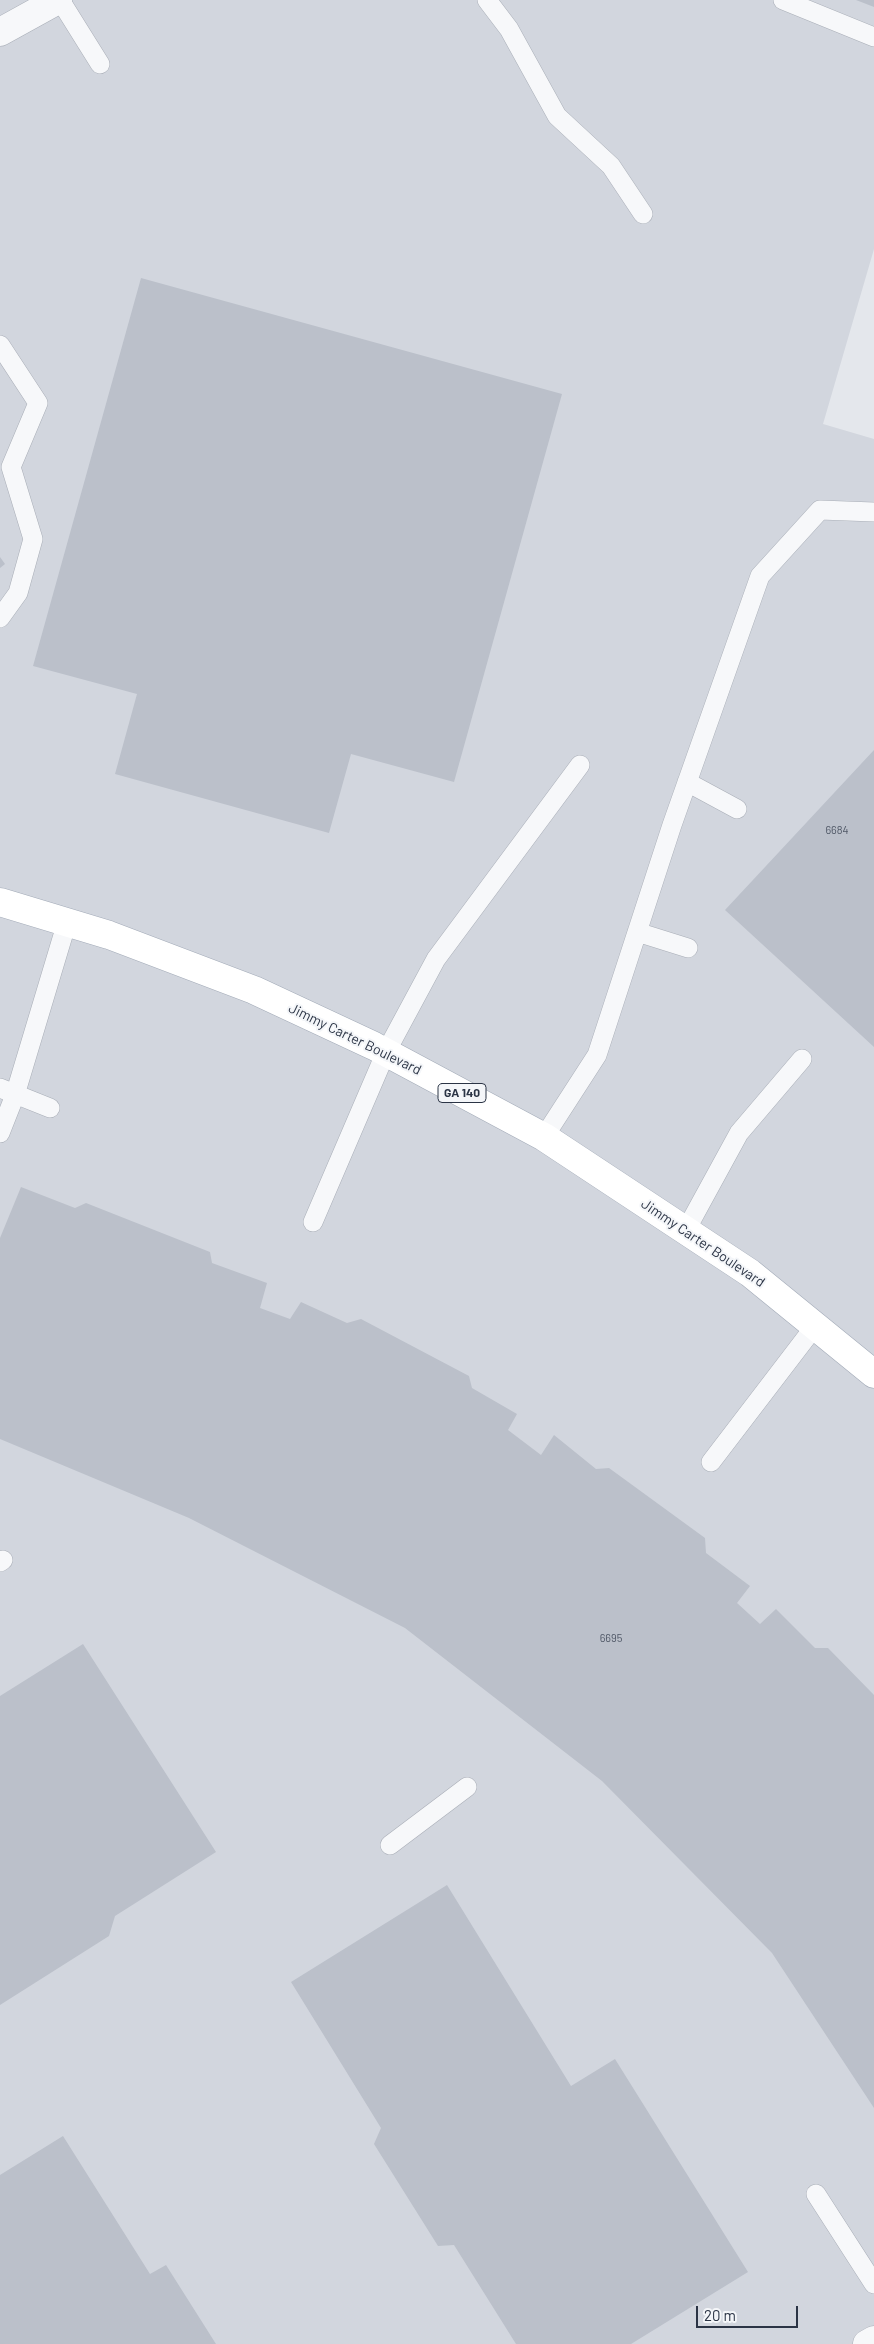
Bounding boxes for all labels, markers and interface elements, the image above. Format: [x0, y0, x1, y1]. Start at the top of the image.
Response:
house number: 6684 [825, 823, 849, 837]
street label: Jimmy Carter Boulevard [286, 1000, 424, 1078]
road number: GA 140 [438, 1084, 486, 1102]
street label: Jimmy Carter Boulevard [638, 1195, 768, 1291]
house number: 6695 [600, 1631, 622, 1645]
scale bar [699, 2296, 802, 2328]
text: 20 m [704, 2306, 736, 2324]

